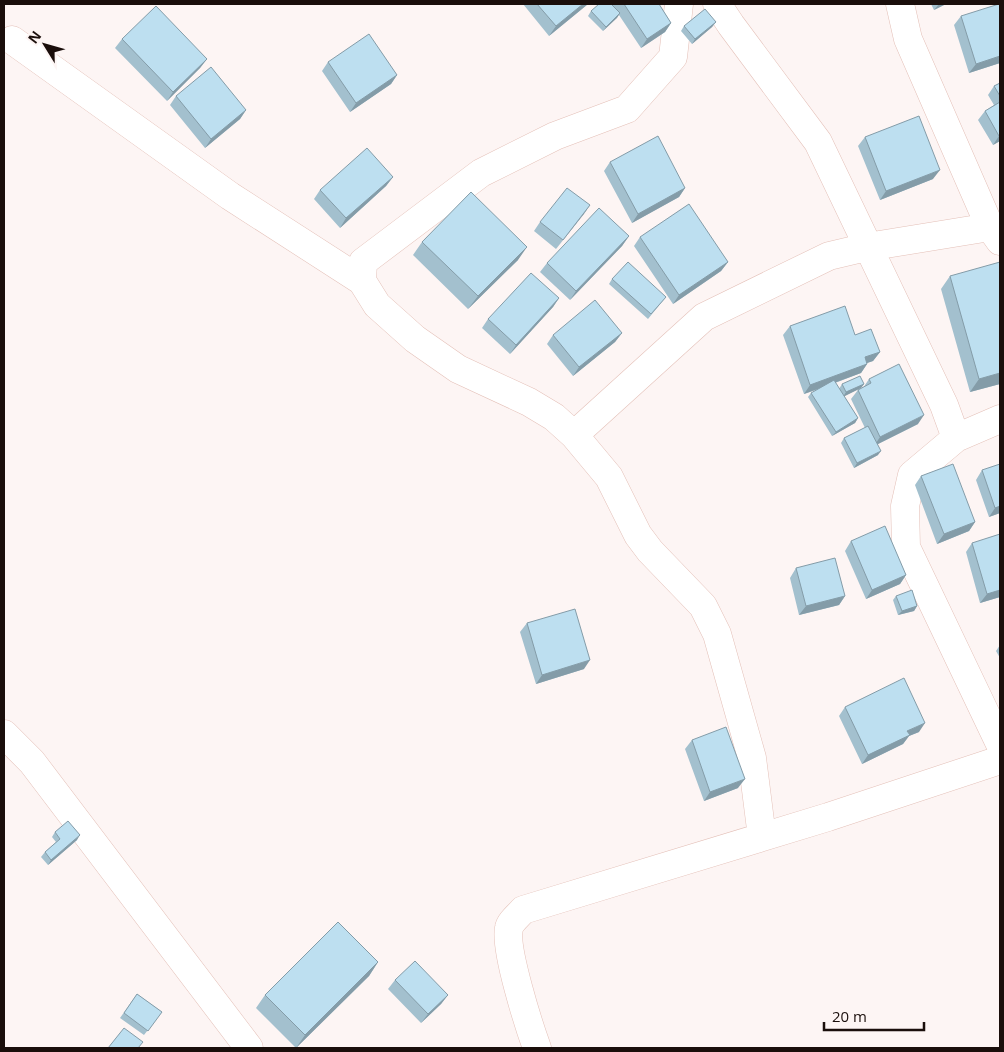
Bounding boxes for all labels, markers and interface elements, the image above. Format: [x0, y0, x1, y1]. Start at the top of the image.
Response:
north arrow [20, 20, 70, 70]
text: N [23, 27, 45, 47]
scale bar [824, 1000, 924, 1032]
text: 20 m [832, 1006, 867, 1026]

